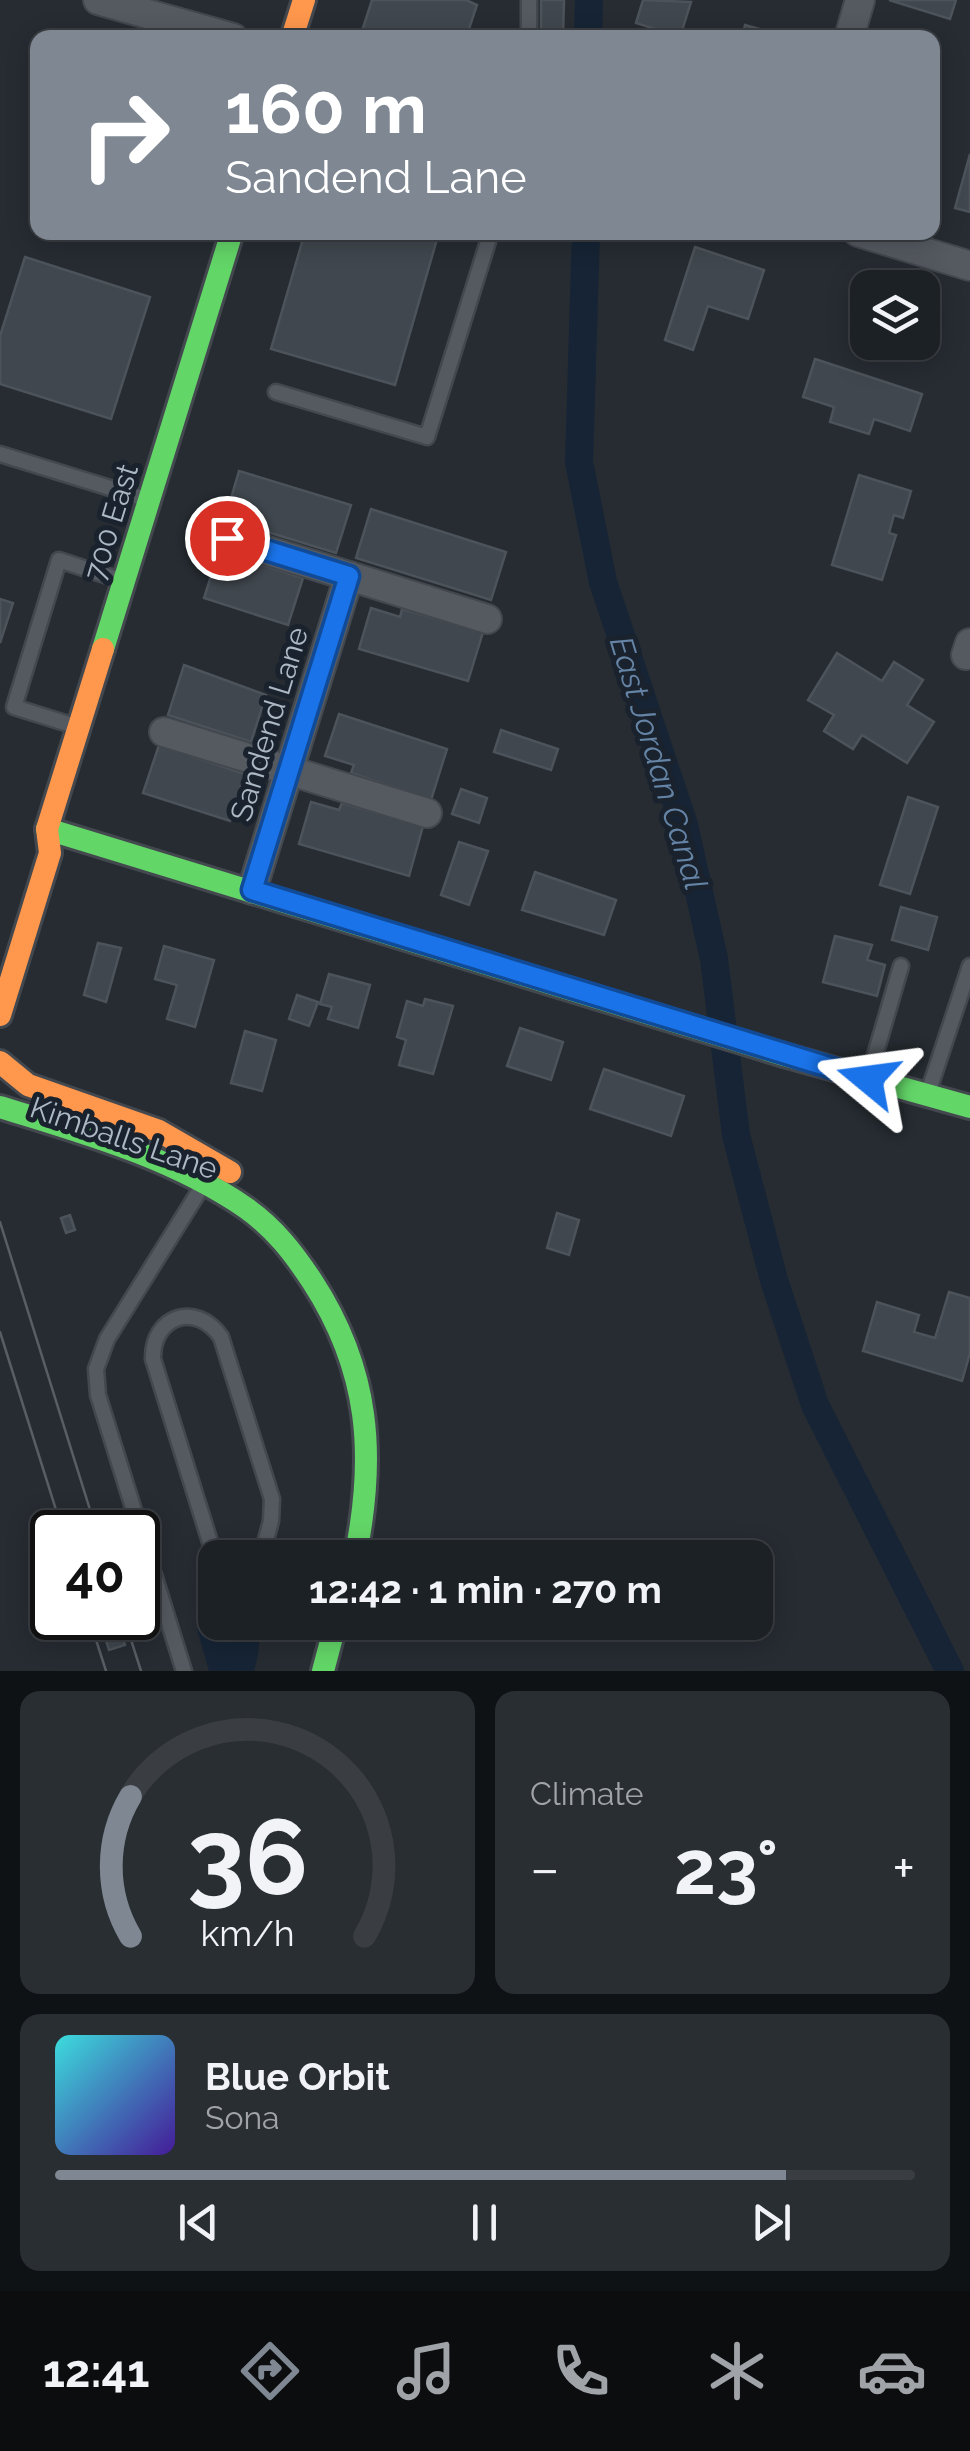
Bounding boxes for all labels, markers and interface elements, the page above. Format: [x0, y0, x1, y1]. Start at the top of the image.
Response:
text: 160 m [225, 67, 427, 149]
icon: right [60, 70, 190, 200]
text: Sandend Lane [225, 151, 527, 204]
map controls [850, 270, 940, 360]
button: layers [850, 270, 940, 360]
street label: 700 East [77, 460, 145, 584]
pin [185, 496, 270, 581]
icon: arrive [200, 511, 255, 566]
street label: Sandend Lane [223, 623, 315, 825]
water label: East Jordan Canal [603, 632, 715, 894]
position arrow [816, 1027, 920, 1131]
street label: Kimballs Lane [26, 1090, 222, 1186]
speed limit sign: 40 [30, 1510, 160, 1640]
text: 12:42 · 1 min · 270 m [309, 1567, 662, 1612]
text: Climate [530, 1775, 644, 1812]
text: 36 [187, 1796, 308, 1918]
text: 23° [674, 1823, 778, 1912]
text: − [530, 1836, 560, 1901]
text: + [892, 1836, 915, 1901]
text: km/h [200, 1912, 295, 1954]
text: Blue Orbit [205, 2054, 390, 2099]
text: Sona [205, 2099, 280, 2136]
icon: previous [171, 2195, 226, 2250]
icon: pause [457, 2195, 512, 2250]
icon: next [744, 2195, 799, 2250]
icon: directions [235, 2336, 305, 2406]
icon: music [391, 2336, 461, 2406]
icon: phone [546, 2336, 616, 2406]
icon: climate [702, 2336, 772, 2406]
icon: car [857, 2336, 927, 2406]
text: 12:41 [43, 2345, 149, 2398]

